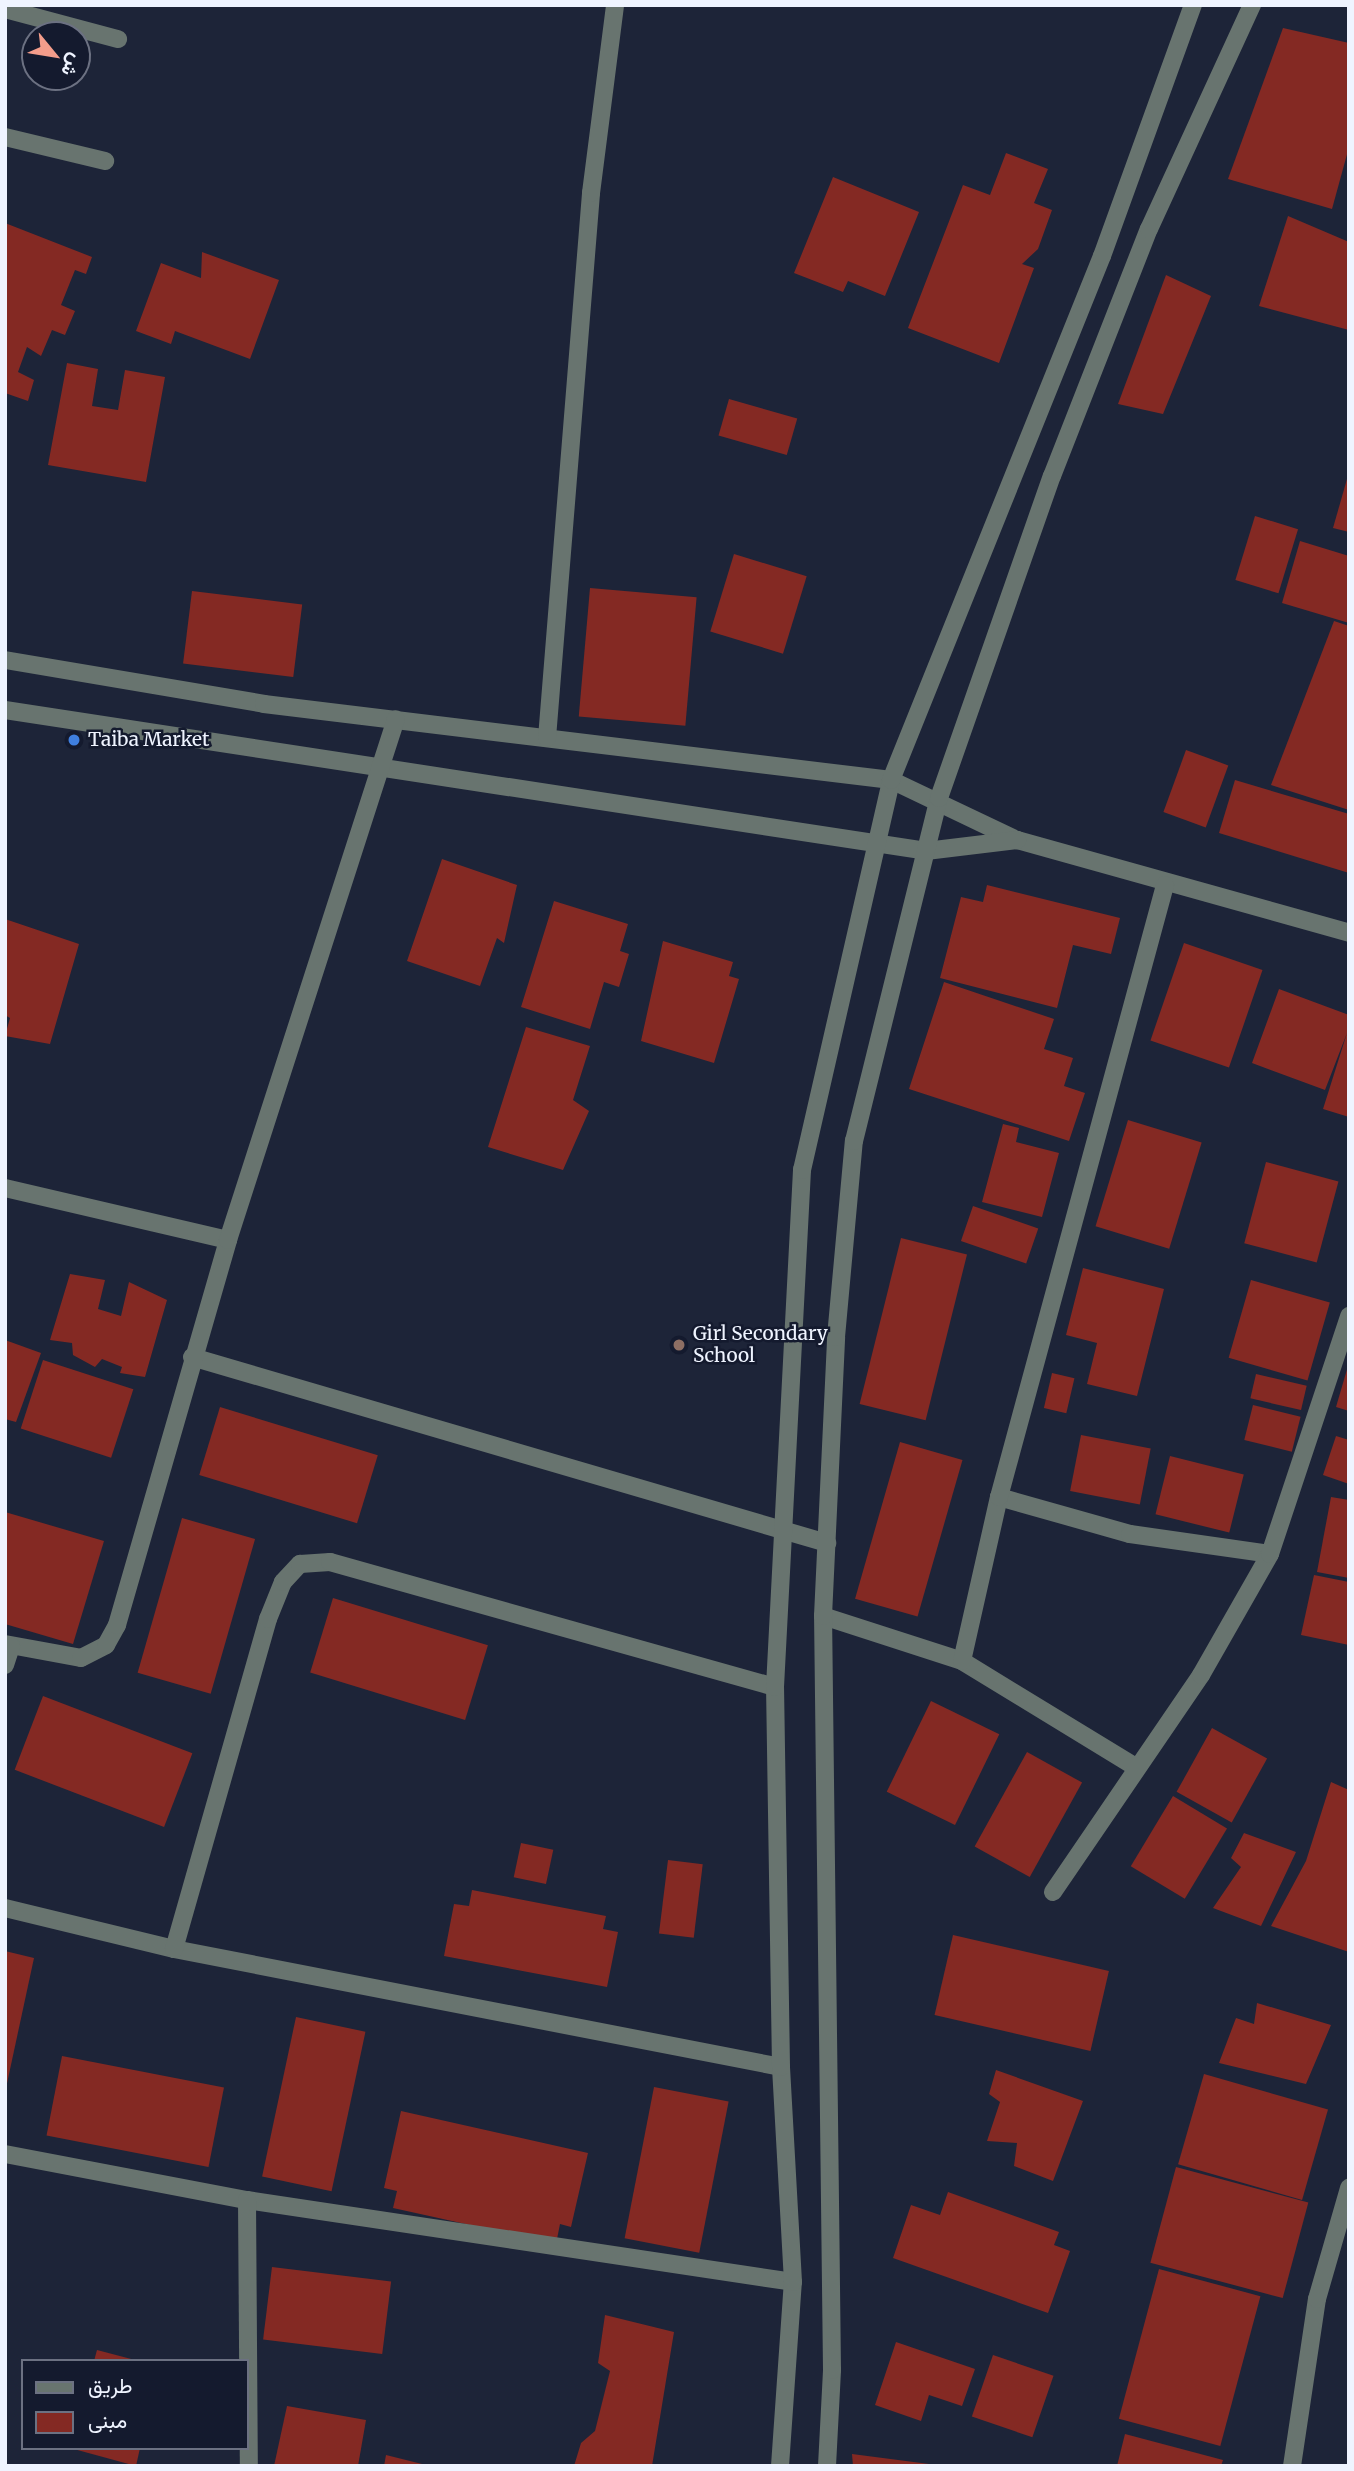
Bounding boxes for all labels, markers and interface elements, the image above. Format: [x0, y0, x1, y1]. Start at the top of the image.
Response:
north arrow [21, 21, 91, 91]
text: ش [56, 50, 89, 81]
place label: Taiba Market [88, 729, 209, 751]
marker: Taiba Market [66, 732, 82, 748]
place label: Girl Secondary School [693, 1323, 828, 1367]
marker: Girl Secondary School [671, 1337, 687, 1353]
legend [21, 2359, 248, 2450]
text: طريق [88, 2372, 133, 2399]
text: مبنى [88, 2407, 127, 2434]

